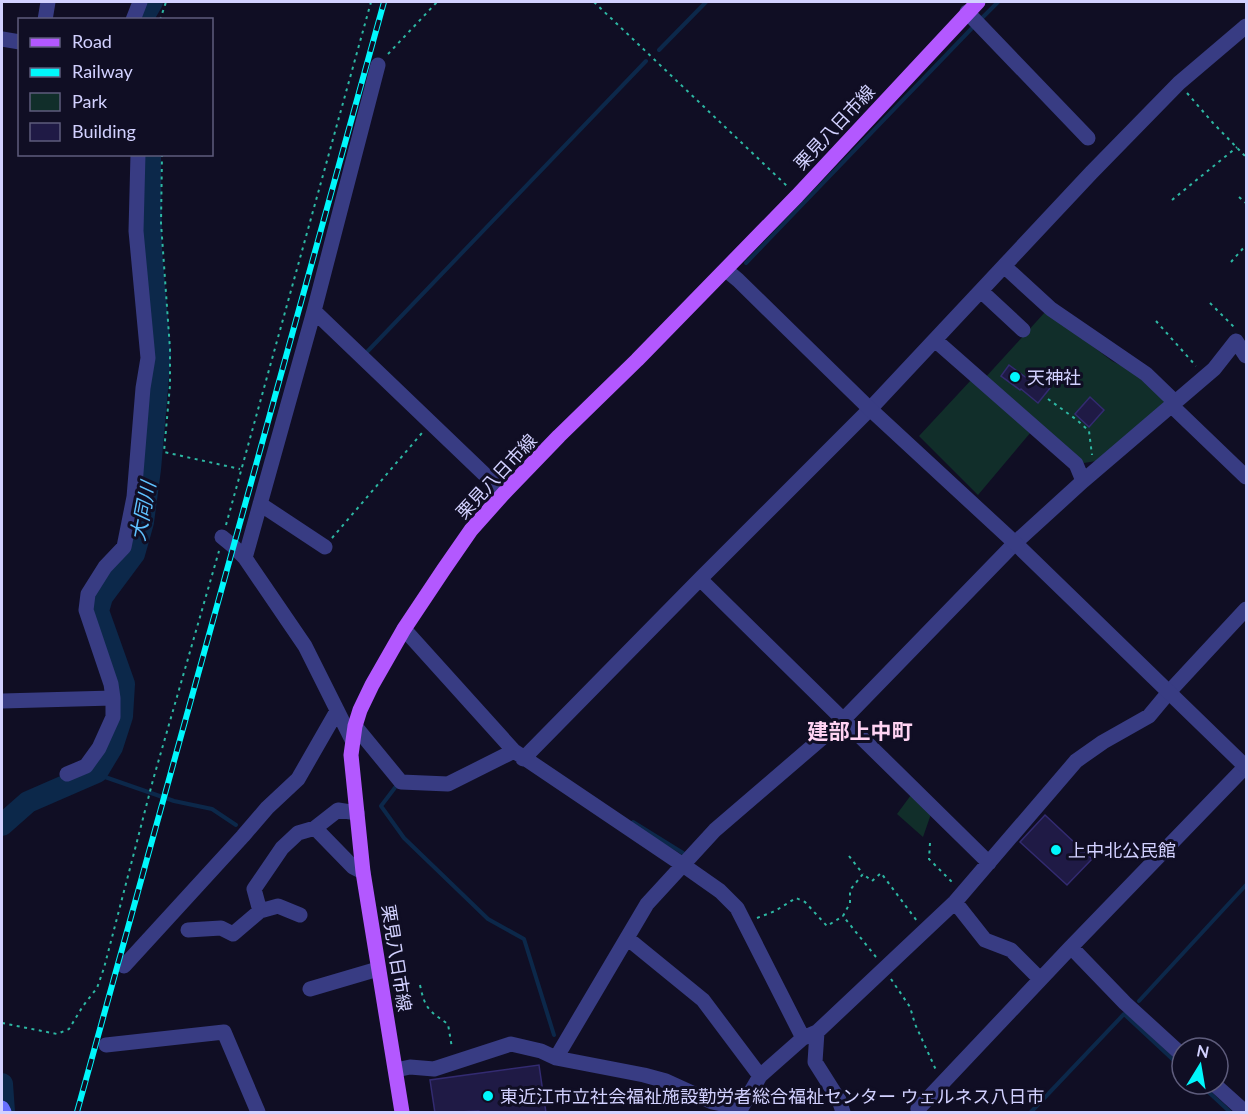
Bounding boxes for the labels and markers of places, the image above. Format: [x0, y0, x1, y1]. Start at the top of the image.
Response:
place label: 天神社 [1027, 366, 1081, 388]
marker: 天神社 [1008, 370, 1022, 384]
place label: 上中北公民館 [1068, 839, 1176, 861]
marker: 上中北公民館 [1049, 843, 1063, 857]
place label: 東近江市立社会福祉施設勤労者総合福祉センター ウェルネス八日市 [500, 1085, 1045, 1107]
marker: 東近江市立社会福祉施設勤労者総合福祉センター ウェルネス八日市 [481, 1089, 495, 1103]

